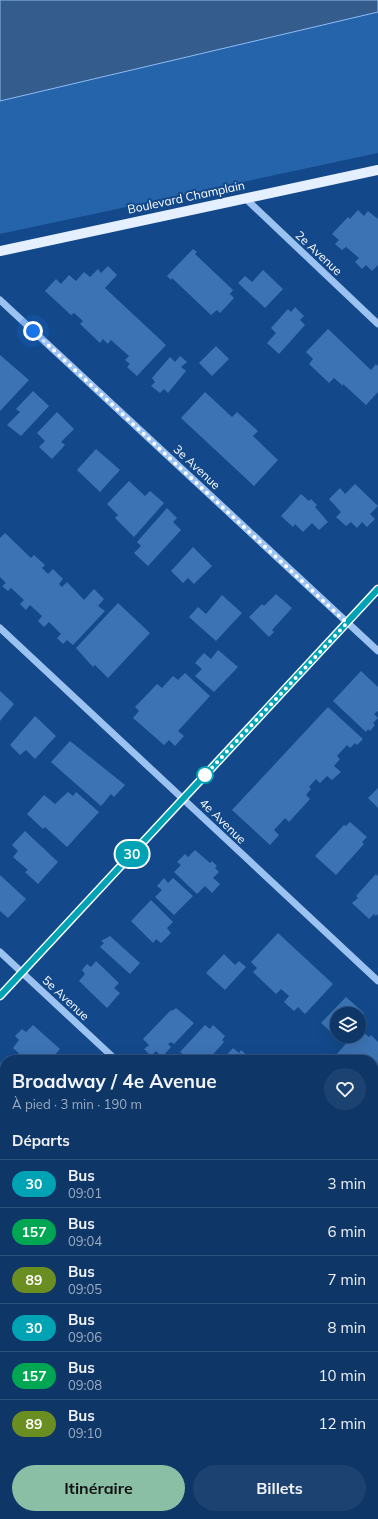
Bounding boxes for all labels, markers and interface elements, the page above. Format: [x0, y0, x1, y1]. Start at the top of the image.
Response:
street label: Boulevard Champlain [126, 177, 246, 217]
street label: 2e Avenue [292, 228, 346, 278]
your location [23, 321, 43, 341]
street label: 3e Avenue [170, 442, 224, 492]
unlabelled marker [196, 766, 214, 784]
street label: 4e Avenue [197, 795, 249, 847]
line badge: 30 [114, 841, 150, 867]
text: 30 [124, 845, 140, 863]
street label: 5e Avenue [39, 973, 93, 1023]
map controls [330, 1007, 366, 1043]
button: layers [330, 1007, 366, 1043]
button: heart [324, 1068, 366, 1110]
text: Broadway / 4e Avenue [12, 1069, 217, 1093]
text: À pied · 3 min · 190 m [12, 1096, 142, 1112]
text: Départs [12, 1131, 70, 1150]
text: Bus [68, 1166, 95, 1185]
text: 3 min [328, 1174, 366, 1193]
text: 30 [26, 1175, 42, 1193]
text: 09:01 [68, 1185, 102, 1201]
text: Bus [68, 1214, 95, 1233]
text: 6 min [328, 1222, 366, 1241]
text: 157 [21, 1223, 47, 1241]
text: 09:04 [68, 1233, 102, 1249]
text: Bus [68, 1262, 95, 1281]
text: 7 min [328, 1270, 366, 1289]
text: 89 [26, 1271, 42, 1289]
text: 09:05 [68, 1281, 102, 1297]
text: Bus [68, 1310, 95, 1329]
text: 8 min [328, 1318, 366, 1337]
text: 30 [26, 1319, 42, 1337]
text: 09:06 [68, 1329, 102, 1345]
text: Bus [68, 1358, 95, 1377]
text: 10 min [319, 1366, 366, 1385]
text: 157 [21, 1367, 47, 1385]
text: 09:08 [68, 1377, 102, 1393]
text: Bus [68, 1406, 95, 1425]
text: 12 min [319, 1414, 366, 1433]
text: 89 [26, 1415, 42, 1433]
text: 09:10 [68, 1425, 102, 1441]
button: Itinéraire [12, 1465, 185, 1511]
button: Billets [193, 1465, 366, 1511]

